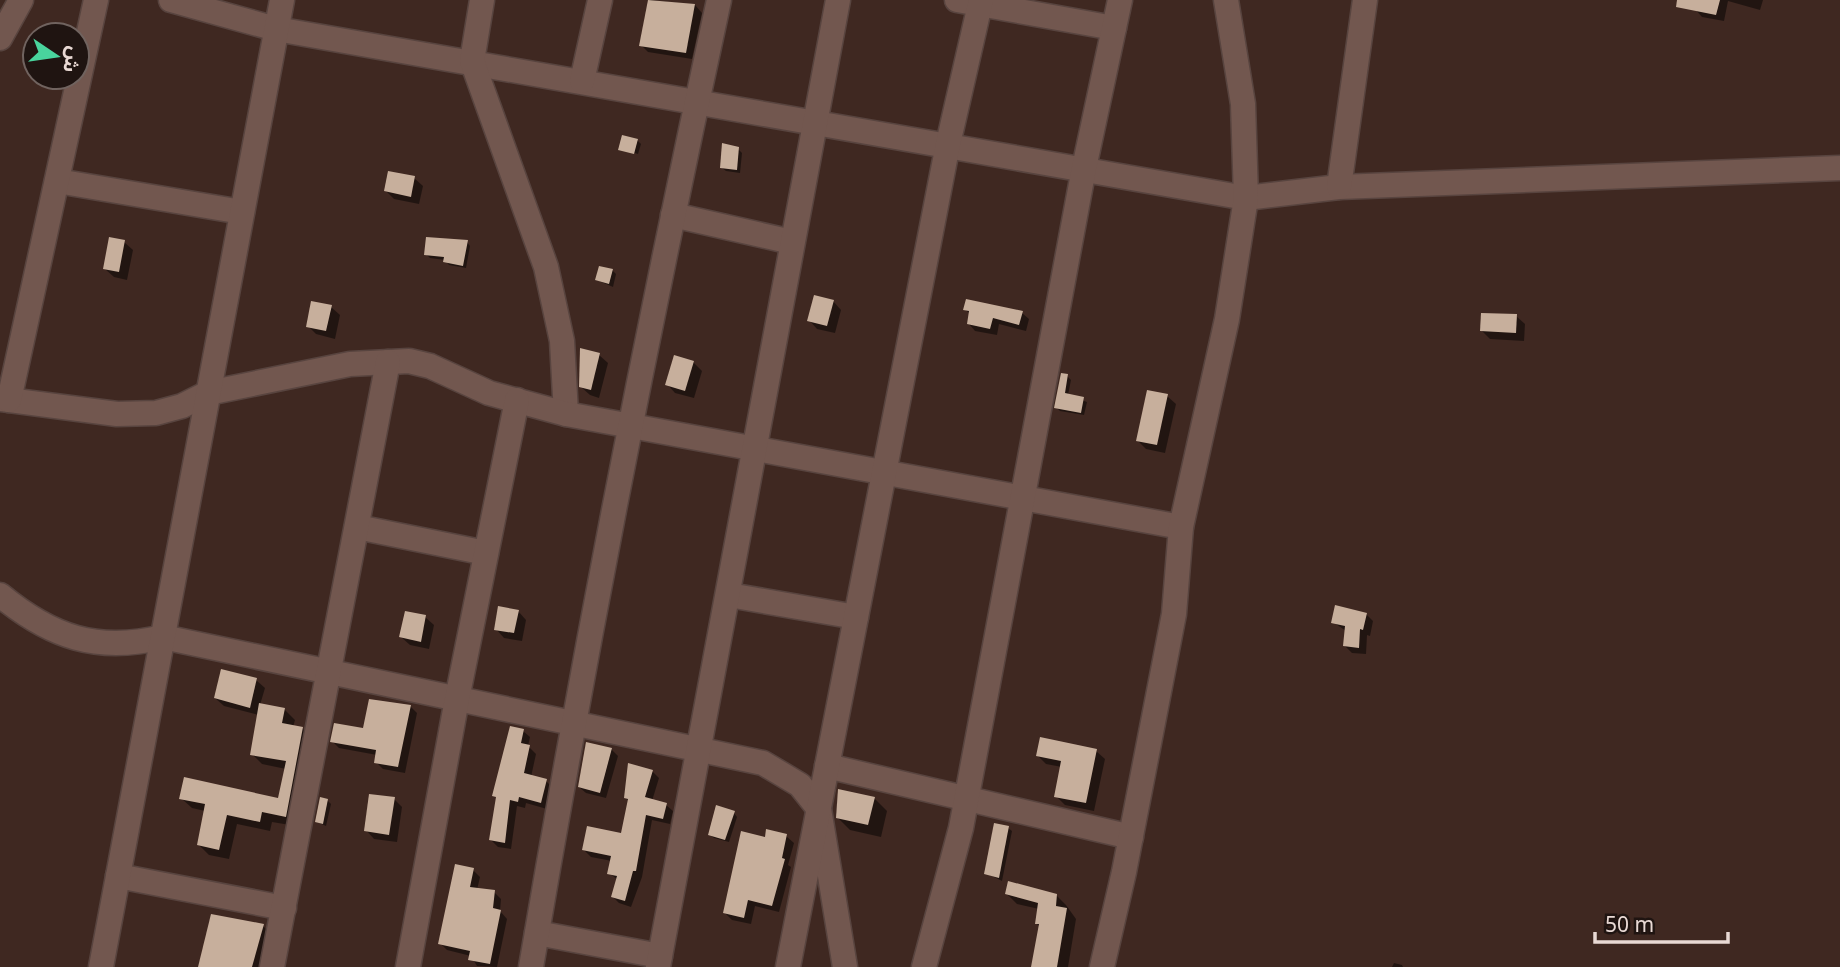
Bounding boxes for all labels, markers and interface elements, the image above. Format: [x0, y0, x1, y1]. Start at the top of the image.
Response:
north arrow [21, 21, 91, 91]
text: ش [57, 44, 88, 75]
scale bar [1595, 900, 1728, 944]
text: 50 m [1605, 910, 1654, 938]

